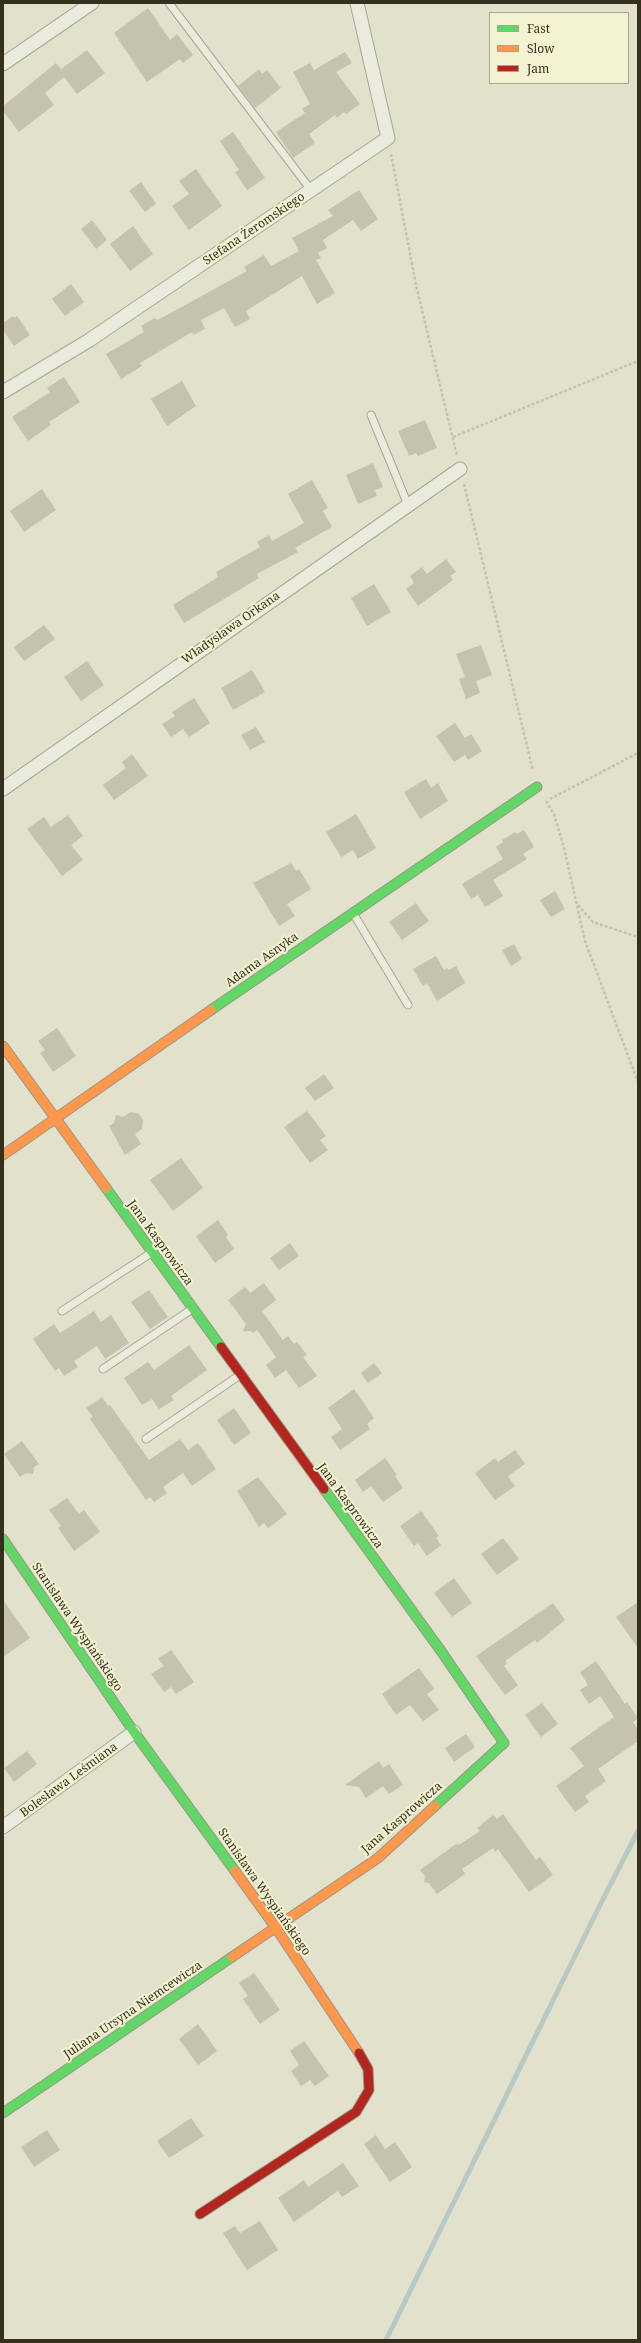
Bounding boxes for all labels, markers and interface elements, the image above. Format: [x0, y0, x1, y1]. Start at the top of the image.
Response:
legend [489, 12, 629, 84]
text: Fast [527, 20, 550, 37]
text: Slow [527, 40, 555, 57]
text: Jam [527, 60, 549, 77]
street label: Stefana Żeromskiego [200, 190, 308, 268]
street label: Władysława Orkana [179, 589, 283, 667]
street label: Adama Asnyka [223, 930, 301, 990]
street label: Jana Kasprowicza [124, 1197, 196, 1289]
street label: Jana Kasprowicza [314, 1460, 386, 1552]
street label: Stanisława Wyspiańskiego [29, 1560, 125, 1694]
street label: Bolesława Leśmiana [17, 1740, 121, 1820]
street label: Jana Kasprowicza [359, 1779, 445, 1857]
street label: Stanisława Wyspiańskiego [215, 1826, 313, 1958]
street label: Juliana Ursyna Niemcewicza [61, 1958, 205, 2062]

